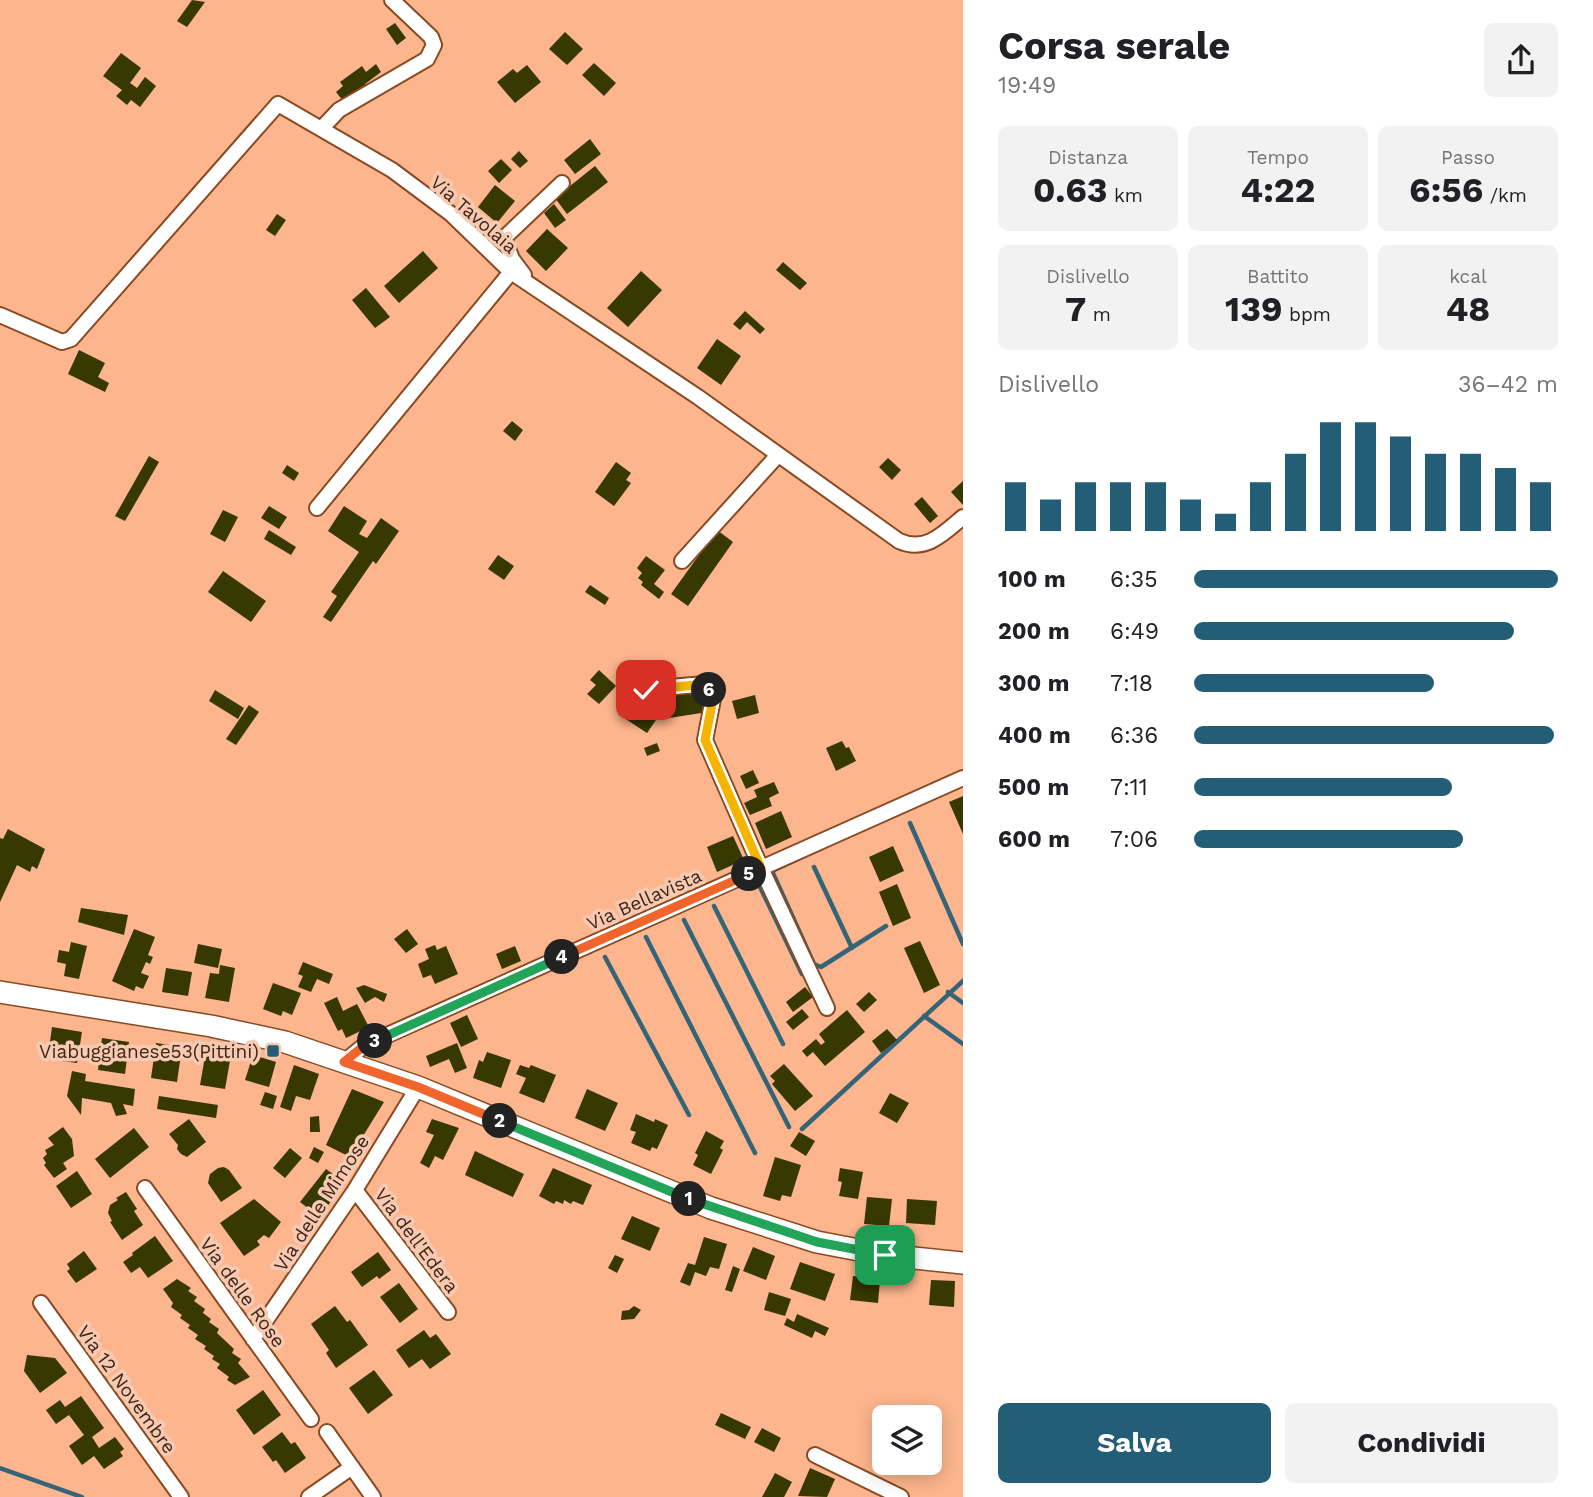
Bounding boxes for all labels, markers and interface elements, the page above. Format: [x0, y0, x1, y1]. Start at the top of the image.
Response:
button: share [1484, 23, 1558, 97]
text: Corsa serale [998, 24, 1230, 68]
text: 19:49 [998, 72, 1056, 99]
text: Distanza [1048, 146, 1128, 169]
text: Tempo [1247, 146, 1309, 169]
text: Passo [1441, 146, 1495, 169]
text: 0.63 [1033, 169, 1108, 211]
text: 4:22 [1241, 169, 1315, 211]
text: 6:56 [1409, 169, 1483, 211]
street label: Via Tavolaia [426, 171, 522, 258]
text: km [1108, 184, 1143, 207]
text: /km [1483, 184, 1527, 207]
text: Dislivello [1046, 265, 1130, 288]
text: Battito [1247, 265, 1309, 288]
text: kcal [1449, 265, 1487, 288]
text: 7 [1065, 288, 1086, 330]
text: 139 [1225, 288, 1282, 330]
text: 48 [1446, 288, 1490, 330]
text: m [1086, 303, 1111, 326]
text: bpm [1282, 303, 1331, 326]
text: Dislivello [998, 371, 1099, 398]
text: 36–42 m [1458, 371, 1558, 398]
text: 100 m [998, 566, 1066, 593]
text: 6:35 [1110, 566, 1158, 593]
text: 200 m [998, 618, 1070, 645]
text: 6:49 [1110, 618, 1159, 645]
pin [616, 660, 676, 720]
text: 300 m [998, 670, 1069, 697]
text: 7:18 [1110, 670, 1153, 697]
icon: check [627, 671, 665, 709]
pin: 6 [692, 672, 726, 708]
text: 6 [703, 678, 714, 701]
text: 400 m [998, 722, 1071, 749]
text: 6:36 [1110, 722, 1158, 749]
text: 500 m [998, 774, 1069, 801]
text: 7:11 [1110, 774, 1148, 801]
text: 600 m [998, 826, 1070, 853]
text: 7:06 [1110, 826, 1158, 853]
pin: 5 [732, 856, 766, 892]
text: 5 [743, 862, 754, 885]
street label: Via Bellavista [583, 864, 705, 935]
pin: 4 [544, 940, 580, 974]
text: 4 [555, 945, 568, 968]
pin: 3 [358, 1024, 392, 1058]
text: 3 [369, 1029, 380, 1052]
place label: Viabuggianese53(Pittini) [39, 1040, 259, 1063]
marker: Viabuggianese53(Pittini) [265, 1043, 281, 1059]
pin: 2 [482, 1104, 518, 1138]
text: 2 [494, 1109, 505, 1132]
street label: Via delle Mimose [269, 1131, 374, 1276]
pin: 1 [672, 1182, 706, 1216]
street label: Via dell'Edera [370, 1183, 464, 1298]
text: 1 [684, 1187, 693, 1210]
pin [855, 1225, 915, 1285]
street label: Via delle Rose [195, 1233, 290, 1352]
icon: arrive [866, 1236, 904, 1274]
street label: Via 12 Novembre [72, 1321, 181, 1458]
button: Salva [998, 1403, 1271, 1483]
button: Condividi [1285, 1403, 1558, 1483]
map controls [872, 1405, 942, 1475]
button: layers [872, 1405, 942, 1475]

